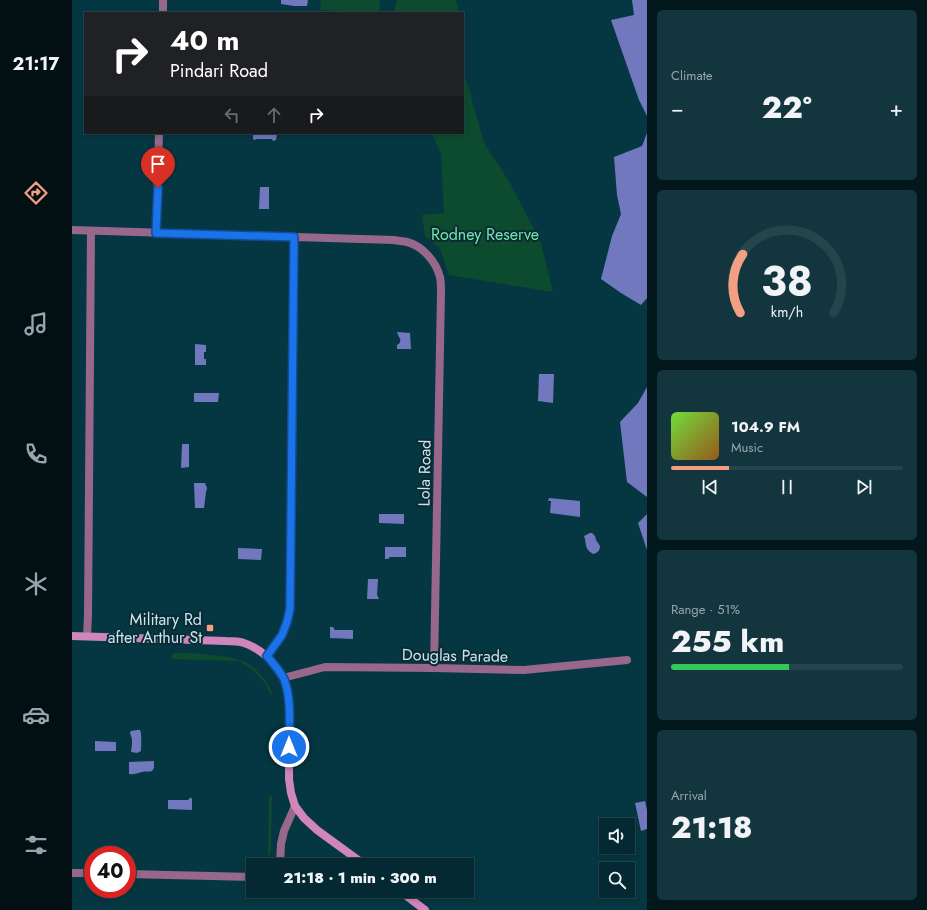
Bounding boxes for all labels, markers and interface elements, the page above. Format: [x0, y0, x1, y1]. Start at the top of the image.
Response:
text: 40 m [170, 20, 239, 61]
icon: right [104, 28, 156, 80]
text: 21:17 [13, 51, 59, 77]
text: Pindari Road [170, 58, 268, 84]
text: Climate [671, 66, 712, 85]
text: 22° [762, 86, 812, 129]
text: − [671, 92, 684, 124]
text: + [889, 92, 903, 124]
icon: left [221, 104, 243, 126]
icon: ahead [263, 104, 285, 126]
icon: right [305, 104, 327, 126]
pin [141, 147, 175, 188]
icon: arrive [147, 153, 169, 175]
icon: directions [22, 179, 50, 207]
park label: Rodney Reserve [431, 223, 539, 246]
text: 38 [761, 251, 813, 312]
text: km/h [771, 302, 803, 322]
icon: music [22, 310, 50, 338]
text: 104.9 FM [731, 416, 800, 438]
text: Music [731, 438, 763, 457]
icon: phone [22, 440, 50, 468]
street label: Lola Road [412, 440, 437, 507]
icon: previous [699, 476, 721, 498]
icon: pause [776, 476, 798, 498]
icon: next [853, 476, 875, 498]
icon: climate [22, 570, 50, 598]
text: Range · 51% [671, 600, 740, 619]
place label: Military Rd after Arthur St [108, 608, 202, 649]
text: 255 km [671, 620, 784, 663]
marker: Military Rd after Arthur St [205, 623, 215, 633]
street label: Douglas Parade [402, 643, 508, 668]
icon: car [22, 701, 50, 729]
position arrow [268, 726, 310, 768]
text: Arrival [671, 786, 707, 805]
text: 21:18 [671, 806, 752, 849]
map controls [599, 818, 635, 898]
button: sound [599, 818, 635, 854]
icon: filters [22, 831, 50, 859]
speed limit sign: 40 [84, 846, 136, 898]
button: search [599, 862, 635, 898]
text: 21:18 · 1 min · 300 m [283, 867, 437, 889]

